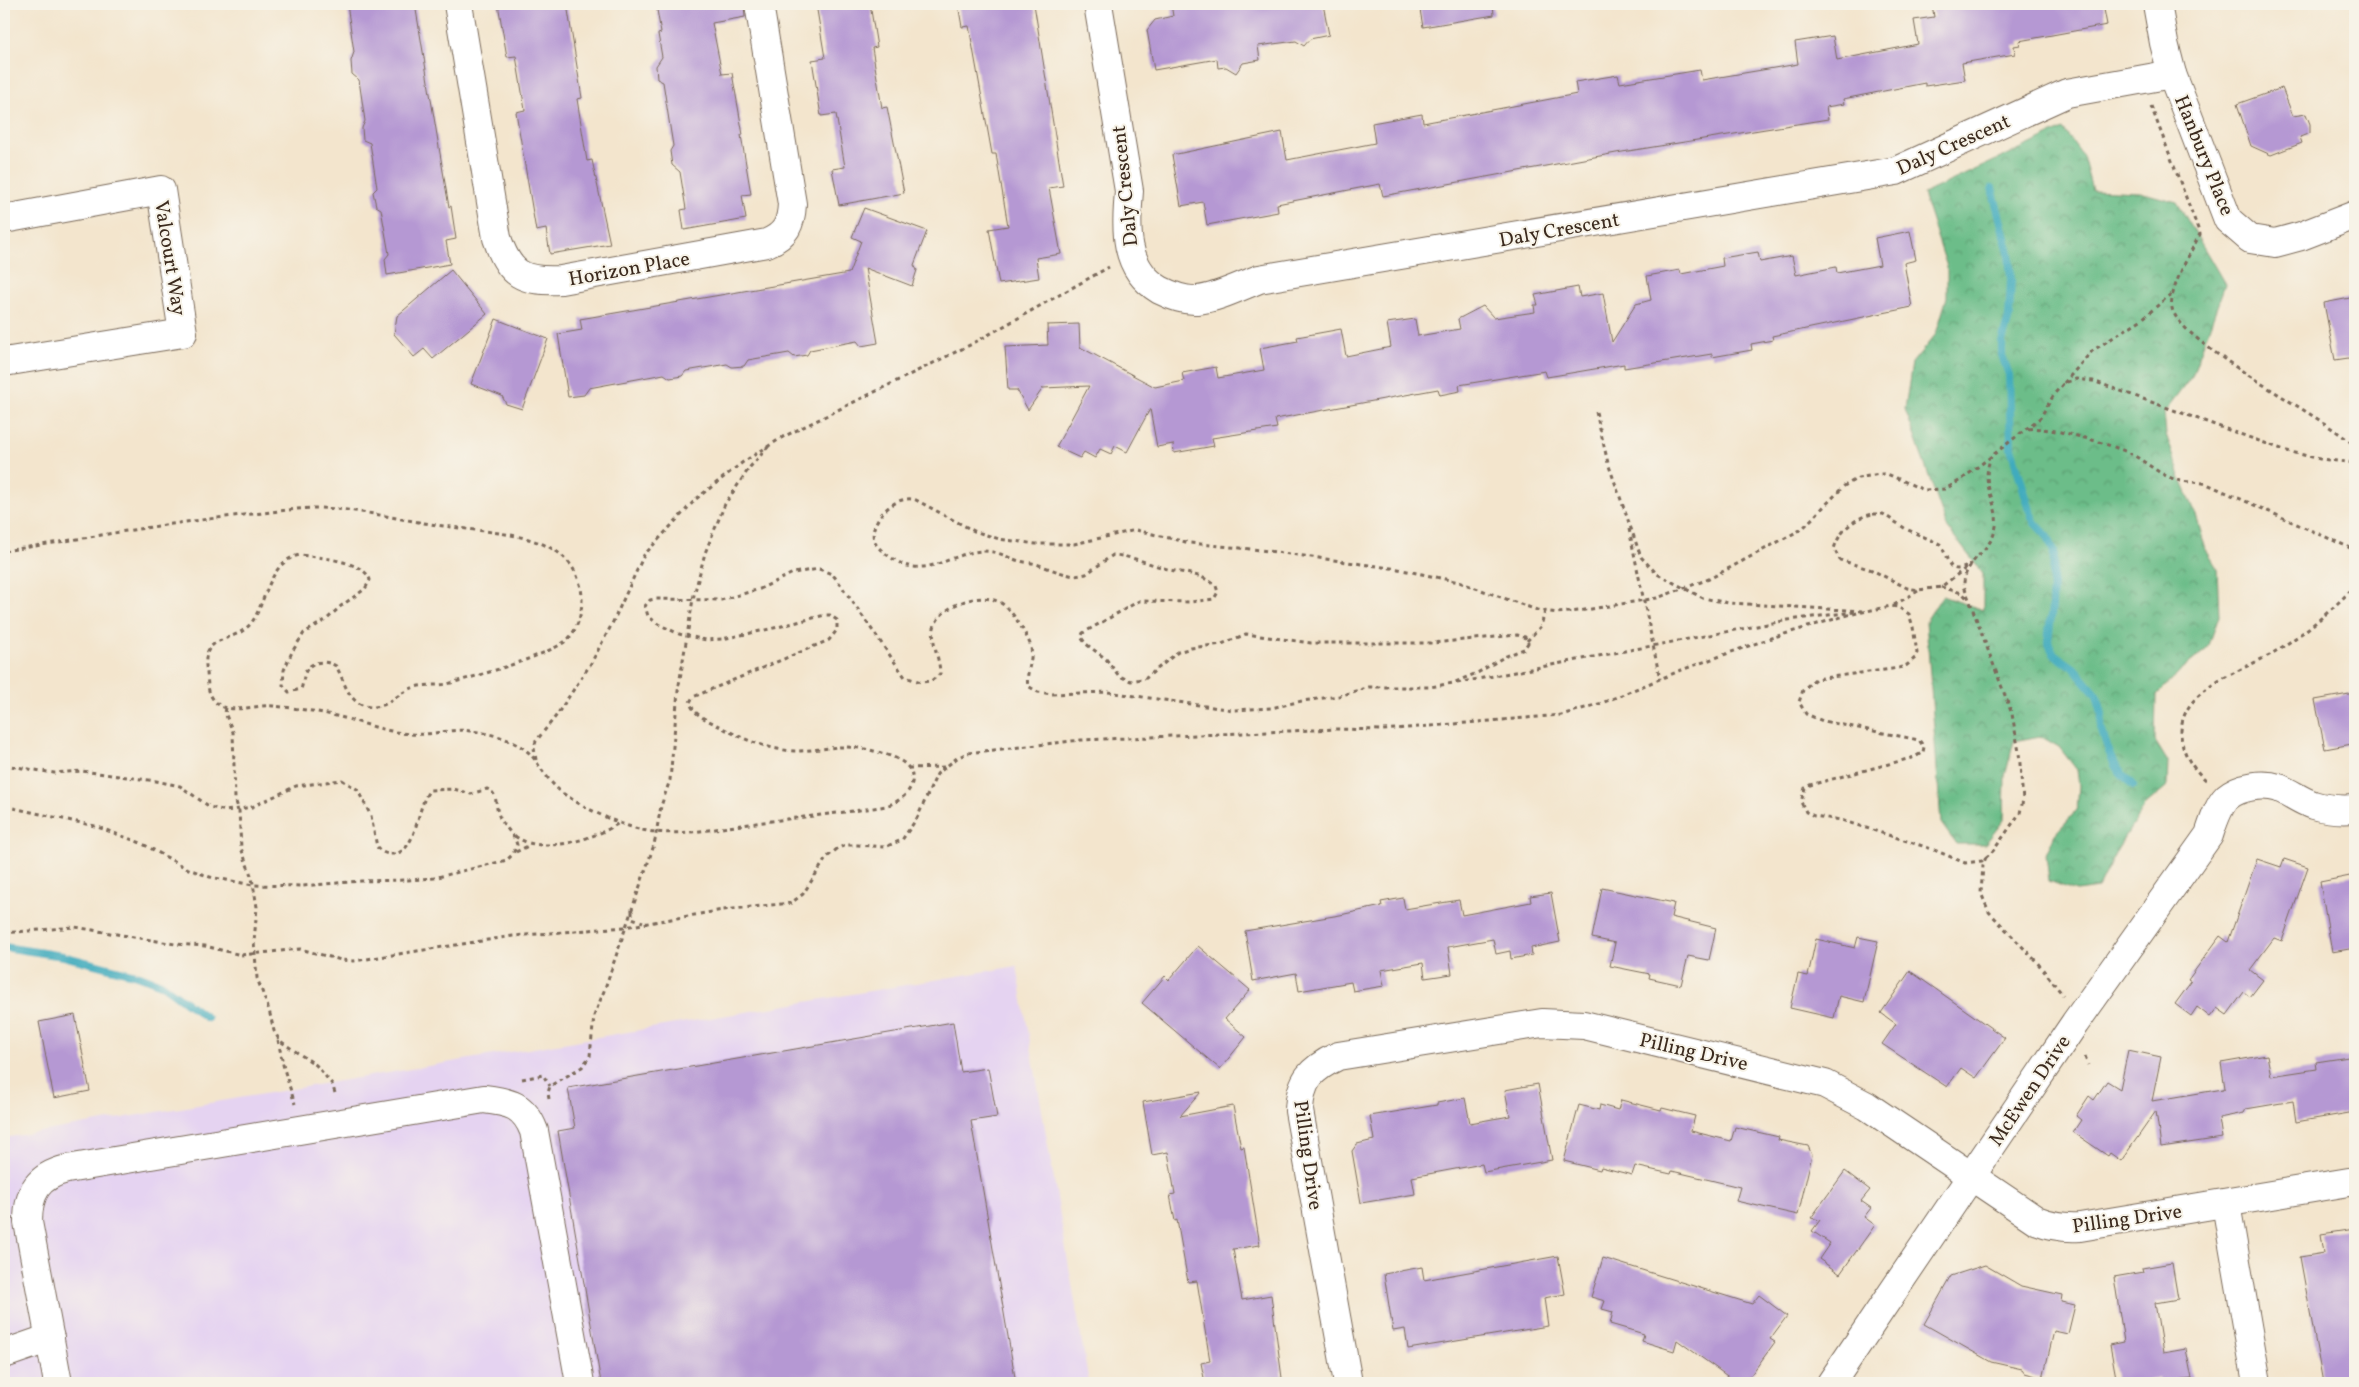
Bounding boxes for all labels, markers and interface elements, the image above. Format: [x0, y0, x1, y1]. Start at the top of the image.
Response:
street label: Hanbury Place [2166, 91, 2240, 220]
street label: Daly Crescent [1893, 108, 2015, 183]
street label: Daly Crescent [1106, 124, 1146, 248]
street label: Valcourt Way [146, 199, 192, 318]
street label: Daly Crescent [1497, 207, 1622, 255]
street label: Horizon Place [567, 246, 692, 294]
street label: Pilling Drive [1637, 1027, 1751, 1079]
street label: McEwen Drive [1983, 1030, 2078, 1152]
street label: Pilling Drive [1285, 1099, 1329, 1212]
street label: Pilling Drive [2071, 1198, 2184, 1242]

